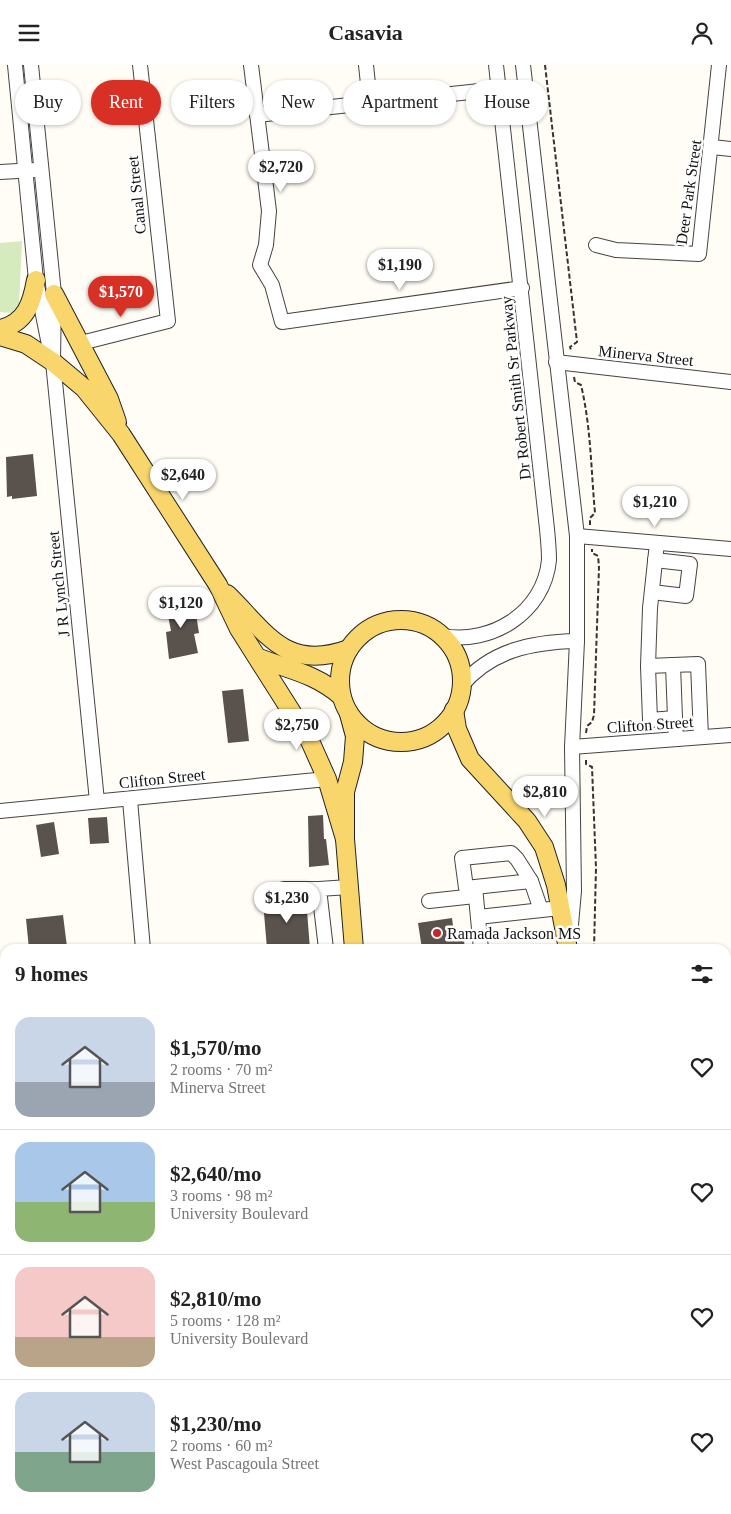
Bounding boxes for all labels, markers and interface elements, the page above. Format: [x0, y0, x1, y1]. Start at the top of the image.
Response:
icon: menu [15, 19, 43, 47]
icon: person [688, 19, 716, 47]
text: Casavia [328, 20, 403, 45]
chip: Buy [15, 80, 81, 125]
chip: Rent [91, 80, 161, 125]
chip: Filters [171, 80, 253, 125]
chip: New [263, 80, 333, 125]
chip: Apartment [343, 80, 456, 125]
chip: House [466, 80, 548, 125]
street label: Deer Park Street [673, 138, 704, 246]
pin: $2,720 [240, 151, 322, 193]
street label: Canal Street [124, 154, 149, 235]
text: $2,720 [259, 158, 303, 175]
pin: $1,190 [359, 249, 441, 291]
text: $1,190 [378, 256, 422, 273]
pin: $1,570 [80, 275, 162, 318]
text: $1,570 [99, 283, 143, 300]
street label: Dr Robert Smith Sr Parkway [497, 295, 535, 481]
street label: Minerva Street [598, 342, 695, 369]
pin: $2,640 [142, 459, 224, 501]
text: $2,640 [161, 466, 205, 483]
pin: $1,210 [614, 485, 696, 528]
text: $1,210 [633, 493, 677, 510]
street label: J R Lynch Street [44, 530, 73, 638]
pin: $1,120 [140, 587, 222, 629]
text: $1,120 [159, 594, 203, 611]
pin: $2,750 [256, 709, 338, 751]
street label: Clifton Street [606, 713, 694, 736]
text: $2,750 [275, 716, 319, 733]
street label: Clifton Street [118, 765, 207, 791]
pin: $2,810 [504, 775, 586, 818]
text: $2,810 [523, 783, 567, 800]
pin: $1,230 [246, 881, 328, 924]
text: $1,230 [265, 889, 309, 906]
place label: Ramada Jackson MS [447, 925, 581, 942]
marker: Ramada Jackson MS [431, 927, 443, 939]
icon: filters [688, 960, 716, 988]
text: 9 homes [15, 962, 88, 986]
text: $1,570/mo [170, 1036, 262, 1060]
icon: home [55, 1037, 115, 1097]
icon: heart [688, 1053, 716, 1081]
text: 2 rooms · 70 m² [170, 1061, 273, 1078]
text: Minerva Street [170, 1079, 266, 1096]
icon: home [55, 1162, 115, 1222]
text: $2,640/mo [170, 1162, 262, 1186]
icon: heart [688, 1178, 716, 1206]
text: 3 rooms · 98 m² [170, 1187, 273, 1204]
text: University Boulevard [170, 1205, 308, 1222]
icon: home [55, 1287, 115, 1347]
text: $2,810/mo [170, 1287, 262, 1311]
icon: heart [688, 1303, 716, 1331]
text: 5 rooms · 128 m² [170, 1312, 281, 1329]
text: University Boulevard [170, 1330, 308, 1347]
icon: home [55, 1412, 115, 1472]
text: $1,230/mo [170, 1412, 262, 1436]
icon: heart [688, 1428, 716, 1456]
text: 2 rooms · 60 m² [170, 1437, 273, 1454]
text: West Pascagoula Street [170, 1455, 319, 1472]

